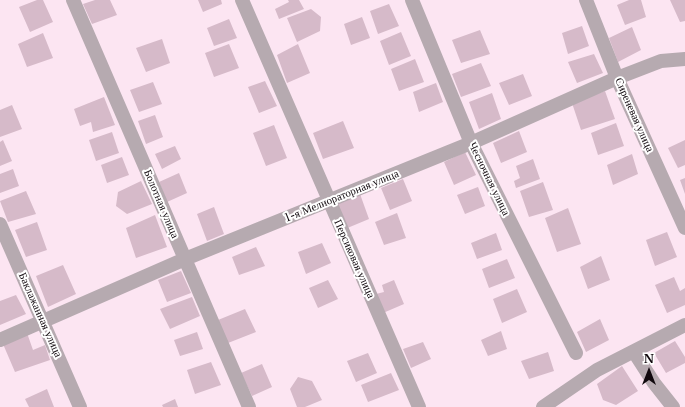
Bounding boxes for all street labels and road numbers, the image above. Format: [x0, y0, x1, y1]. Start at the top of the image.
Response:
street label: Сиреневая улица [612, 76, 656, 154]
street label: Чесночная улица [466, 140, 512, 218]
street label: 1-я Мелиораторная улица [283, 167, 401, 225]
street label: Болотная улица [141, 168, 181, 240]
street label: Персиковая улица [331, 218, 377, 300]
street label: Баклажанная улица [15, 271, 65, 359]

